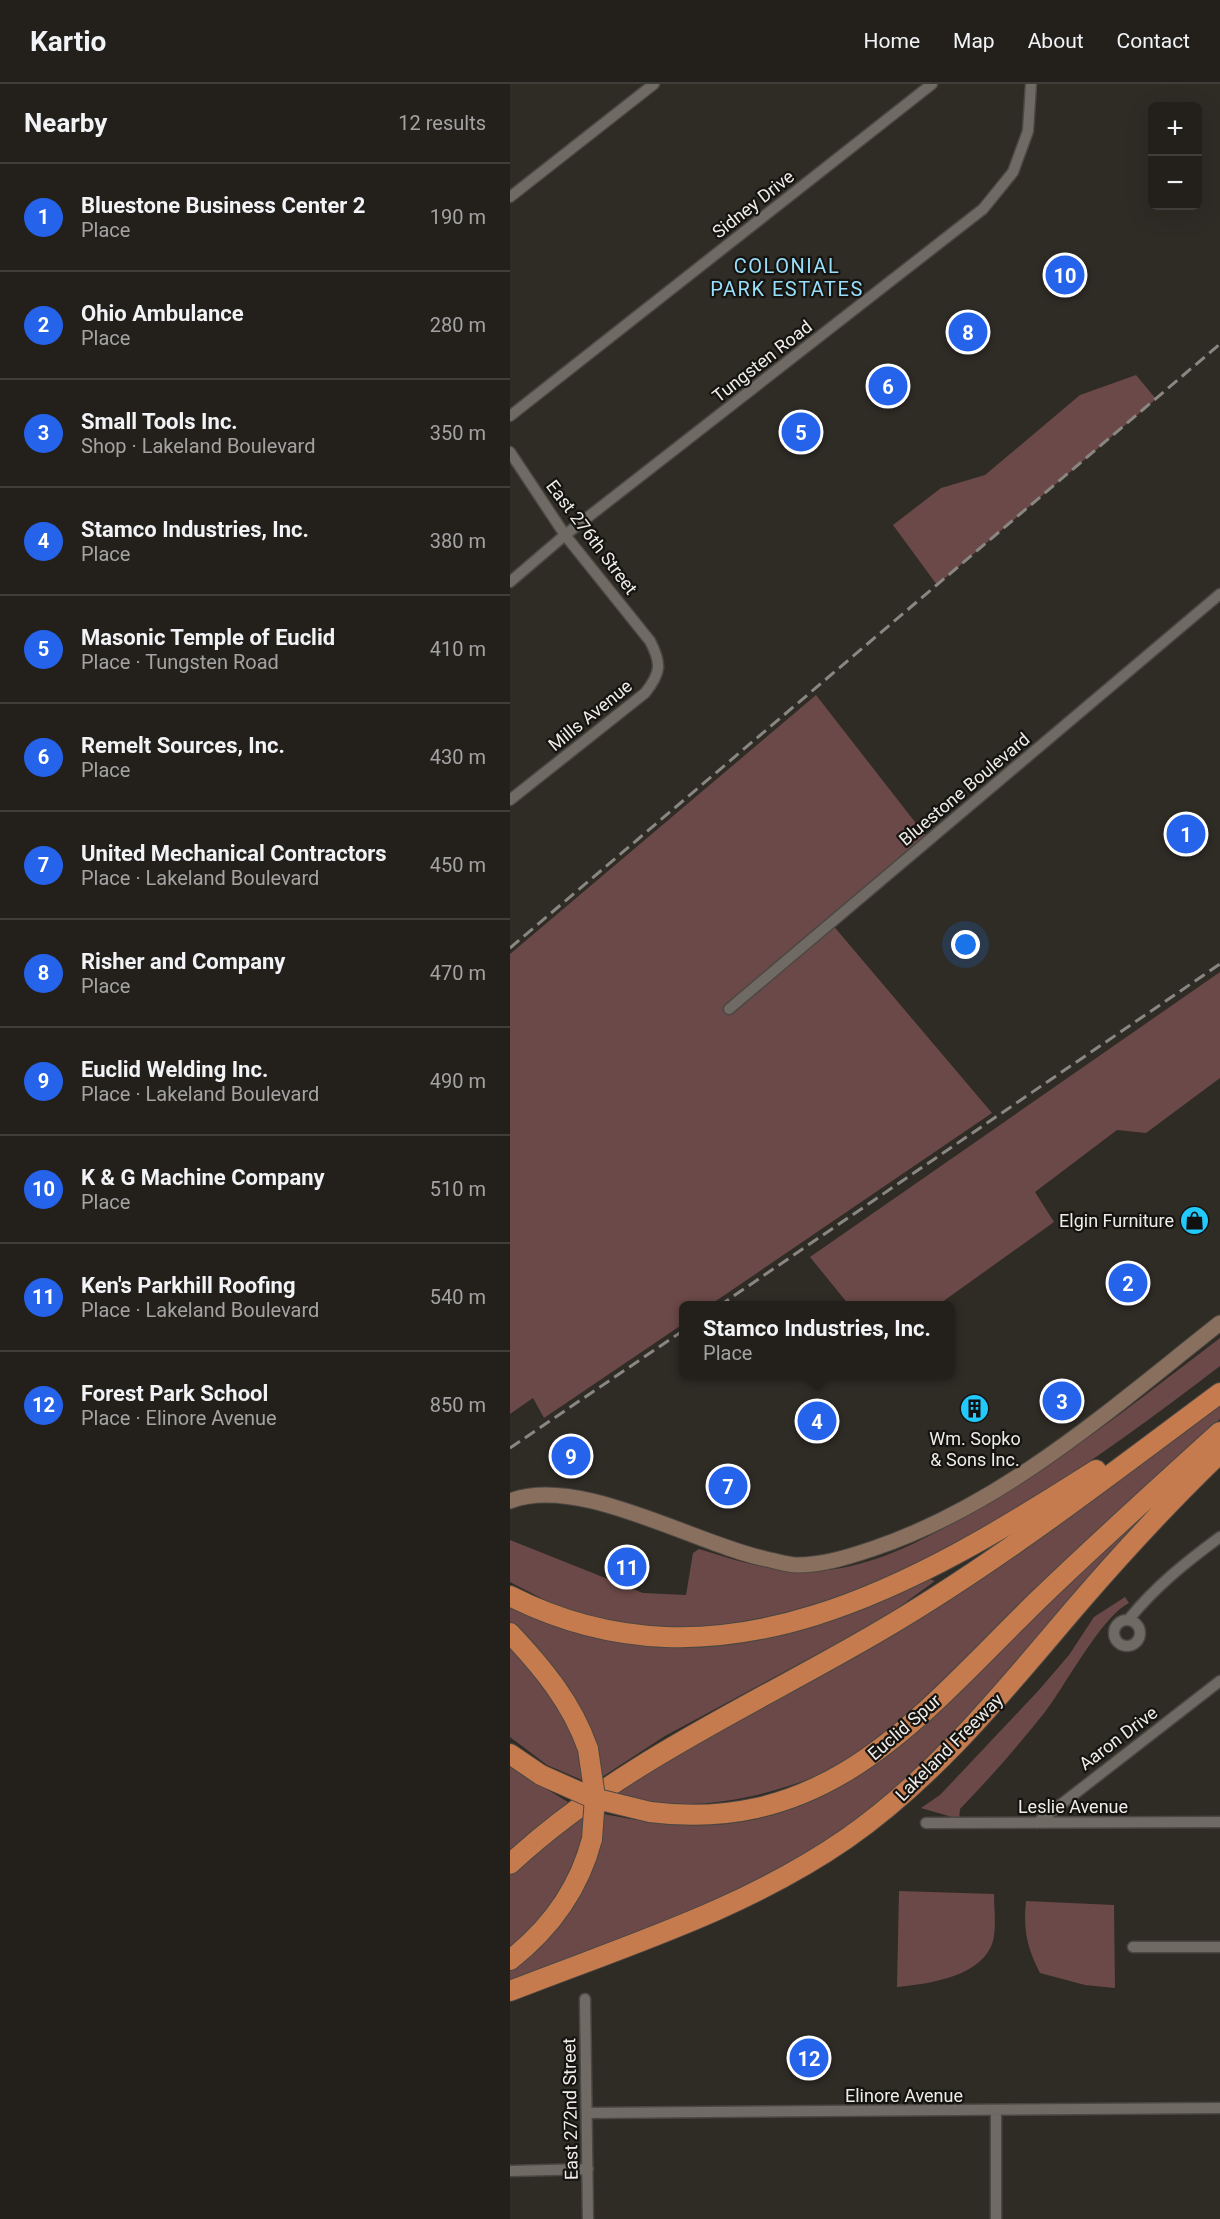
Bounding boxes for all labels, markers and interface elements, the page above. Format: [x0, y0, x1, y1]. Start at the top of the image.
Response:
text: Kartio [30, 25, 106, 58]
text: Home [864, 29, 920, 53]
text: Map [953, 29, 995, 53]
text: About [1028, 29, 1084, 53]
text: Contact [1117, 29, 1190, 53]
map controls [1148, 102, 1202, 210]
button: + [1148, 102, 1202, 156]
text: Nearby [24, 108, 107, 138]
text: 12 results [398, 111, 486, 135]
button: − [1148, 156, 1202, 210]
street label: Sidney Drive [708, 166, 798, 242]
text: Bluestone Business Center 2 [81, 193, 365, 218]
text: 1 [38, 205, 49, 229]
text: 190 m [430, 205, 486, 229]
text: Place [81, 218, 130, 242]
pin: 10 [1046, 252, 1084, 297]
district label: COLONIAL PARK ESTATES [710, 254, 864, 301]
text: Ohio Ambulance [81, 301, 244, 326]
pin: 8 [948, 310, 988, 354]
text: 2 [38, 313, 49, 337]
text: 280 m [430, 313, 486, 337]
street label: Tungsten Road [708, 316, 816, 406]
text: Place [81, 326, 130, 350]
pin: 6 [868, 364, 908, 408]
text: Small Tools Inc. [81, 409, 238, 434]
pin: 5 [782, 410, 820, 454]
text: 3 [38, 421, 49, 445]
text: 350 m [430, 421, 486, 445]
text: Shop · Lakeland Boulevard [81, 434, 315, 458]
street label: East 276th Street [542, 476, 642, 598]
text: Stamco Industries, Inc. [81, 517, 309, 542]
text: 4 [38, 529, 49, 553]
text: 380 m [430, 529, 486, 553]
text: Place [81, 542, 130, 566]
text: Masonic Temple of Euclid [81, 625, 335, 650]
text: 5 [38, 637, 49, 661]
text: 410 m [430, 637, 486, 661]
text: Place · Tungsten Road [81, 650, 279, 674]
street label: Mills Avenue [544, 675, 636, 755]
street label: Bluestone Boulevard [894, 728, 1034, 850]
text: Remelt Sources, Inc. [81, 733, 285, 758]
text: 6 [38, 745, 49, 769]
text: 430 m [430, 745, 486, 769]
text: Place [81, 758, 130, 782]
pin: 1 [1166, 812, 1206, 856]
text: United Mechanical Contractors [81, 841, 387, 866]
text: 7 [38, 853, 49, 877]
text: 450 m [430, 853, 486, 877]
text: Place · Lakeland Boulevard [81, 866, 319, 890]
your location [951, 930, 980, 959]
text: Risher and Company [81, 949, 285, 974]
text: 8 [38, 961, 49, 985]
text: 470 m [430, 961, 486, 985]
text: Place [81, 974, 130, 998]
text: Euclid Welding Inc. [81, 1057, 268, 1082]
text: 9 [38, 1069, 49, 1093]
text: 490 m [430, 1069, 486, 1093]
text: Place · Lakeland Boulevard [81, 1082, 319, 1106]
text: K & G Machine Company [81, 1165, 325, 1190]
text: 10 [32, 1177, 55, 1201]
text: 510 m [430, 1177, 486, 1201]
text: Place [81, 1190, 130, 1214]
shop icon: Elgin Furniture [1179, 1204, 1211, 1236]
place label: Elgin Furniture [1059, 1210, 1174, 1231]
pin: 2 [1108, 1260, 1148, 1306]
text: Ken's Parkhill Roofing [81, 1273, 296, 1298]
text: 11 [32, 1285, 55, 1309]
text: 540 m [430, 1285, 486, 1309]
text: Place · Lakeland Boulevard [81, 1298, 319, 1322]
popup [679, 1301, 955, 1379]
text: Stamco Industries, Inc. [703, 1316, 931, 1341]
text: Place [703, 1341, 752, 1365]
pin: 3 [1042, 1378, 1082, 1424]
text: Forest Park School [81, 1381, 268, 1406]
text: 12 [32, 1393, 55, 1417]
text: 850 m [430, 1393, 486, 1417]
building icon: Wm. Sopko & Sons Inc. [959, 1393, 991, 1425]
pin: 4 [798, 1398, 836, 1444]
text: Place · Elinore Avenue [81, 1406, 277, 1430]
place label: Wm. Sopko & Sons Inc. [929, 1428, 1021, 1470]
pin: 9 [552, 1434, 590, 1478]
pin: 7 [708, 1464, 748, 1508]
pin: 11 [608, 1544, 646, 1590]
street label: Lakeland Freeway [891, 1689, 1007, 1805]
street label: Euclid Spur [863, 1690, 945, 1764]
street label: Aaron Drive [1075, 1702, 1161, 1774]
street label: Leslie Avenue [1018, 1796, 1128, 1817]
pin: 12 [790, 2036, 828, 2080]
street label: East 272nd Street [558, 2038, 582, 2180]
street label: Elinore Avenue [845, 2085, 963, 2106]

